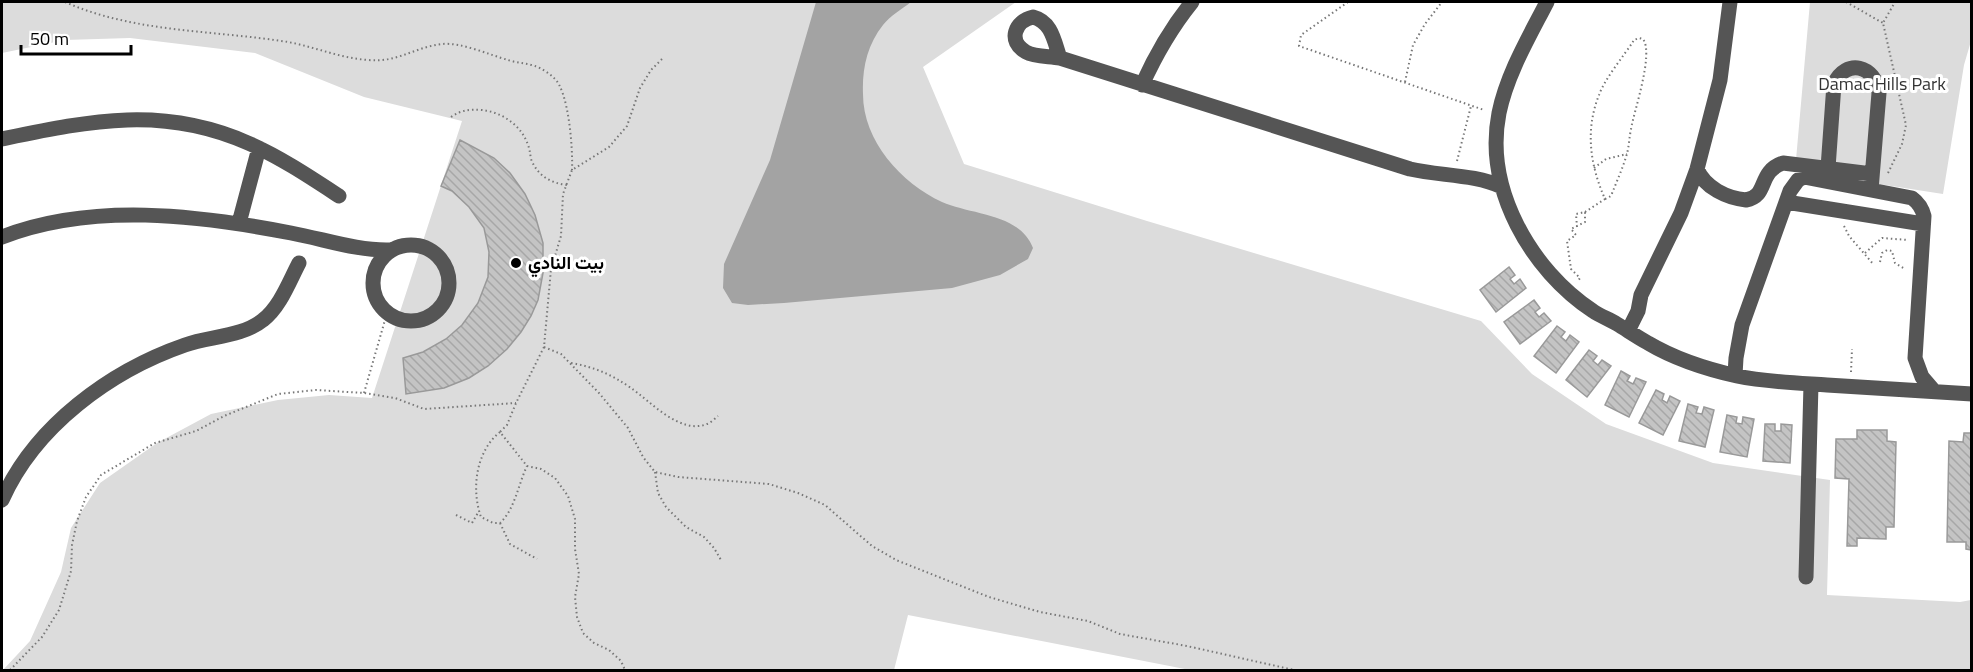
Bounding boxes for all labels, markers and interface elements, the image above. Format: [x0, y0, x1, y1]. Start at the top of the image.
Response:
scale bar [21, 18, 130, 56]
text: 50 m [30, 25, 69, 52]
park label: Damac Hills Park [1818, 70, 1946, 97]
place label: بيت النادي [528, 249, 604, 278]
marker: بيت النادي [509, 256, 523, 270]

